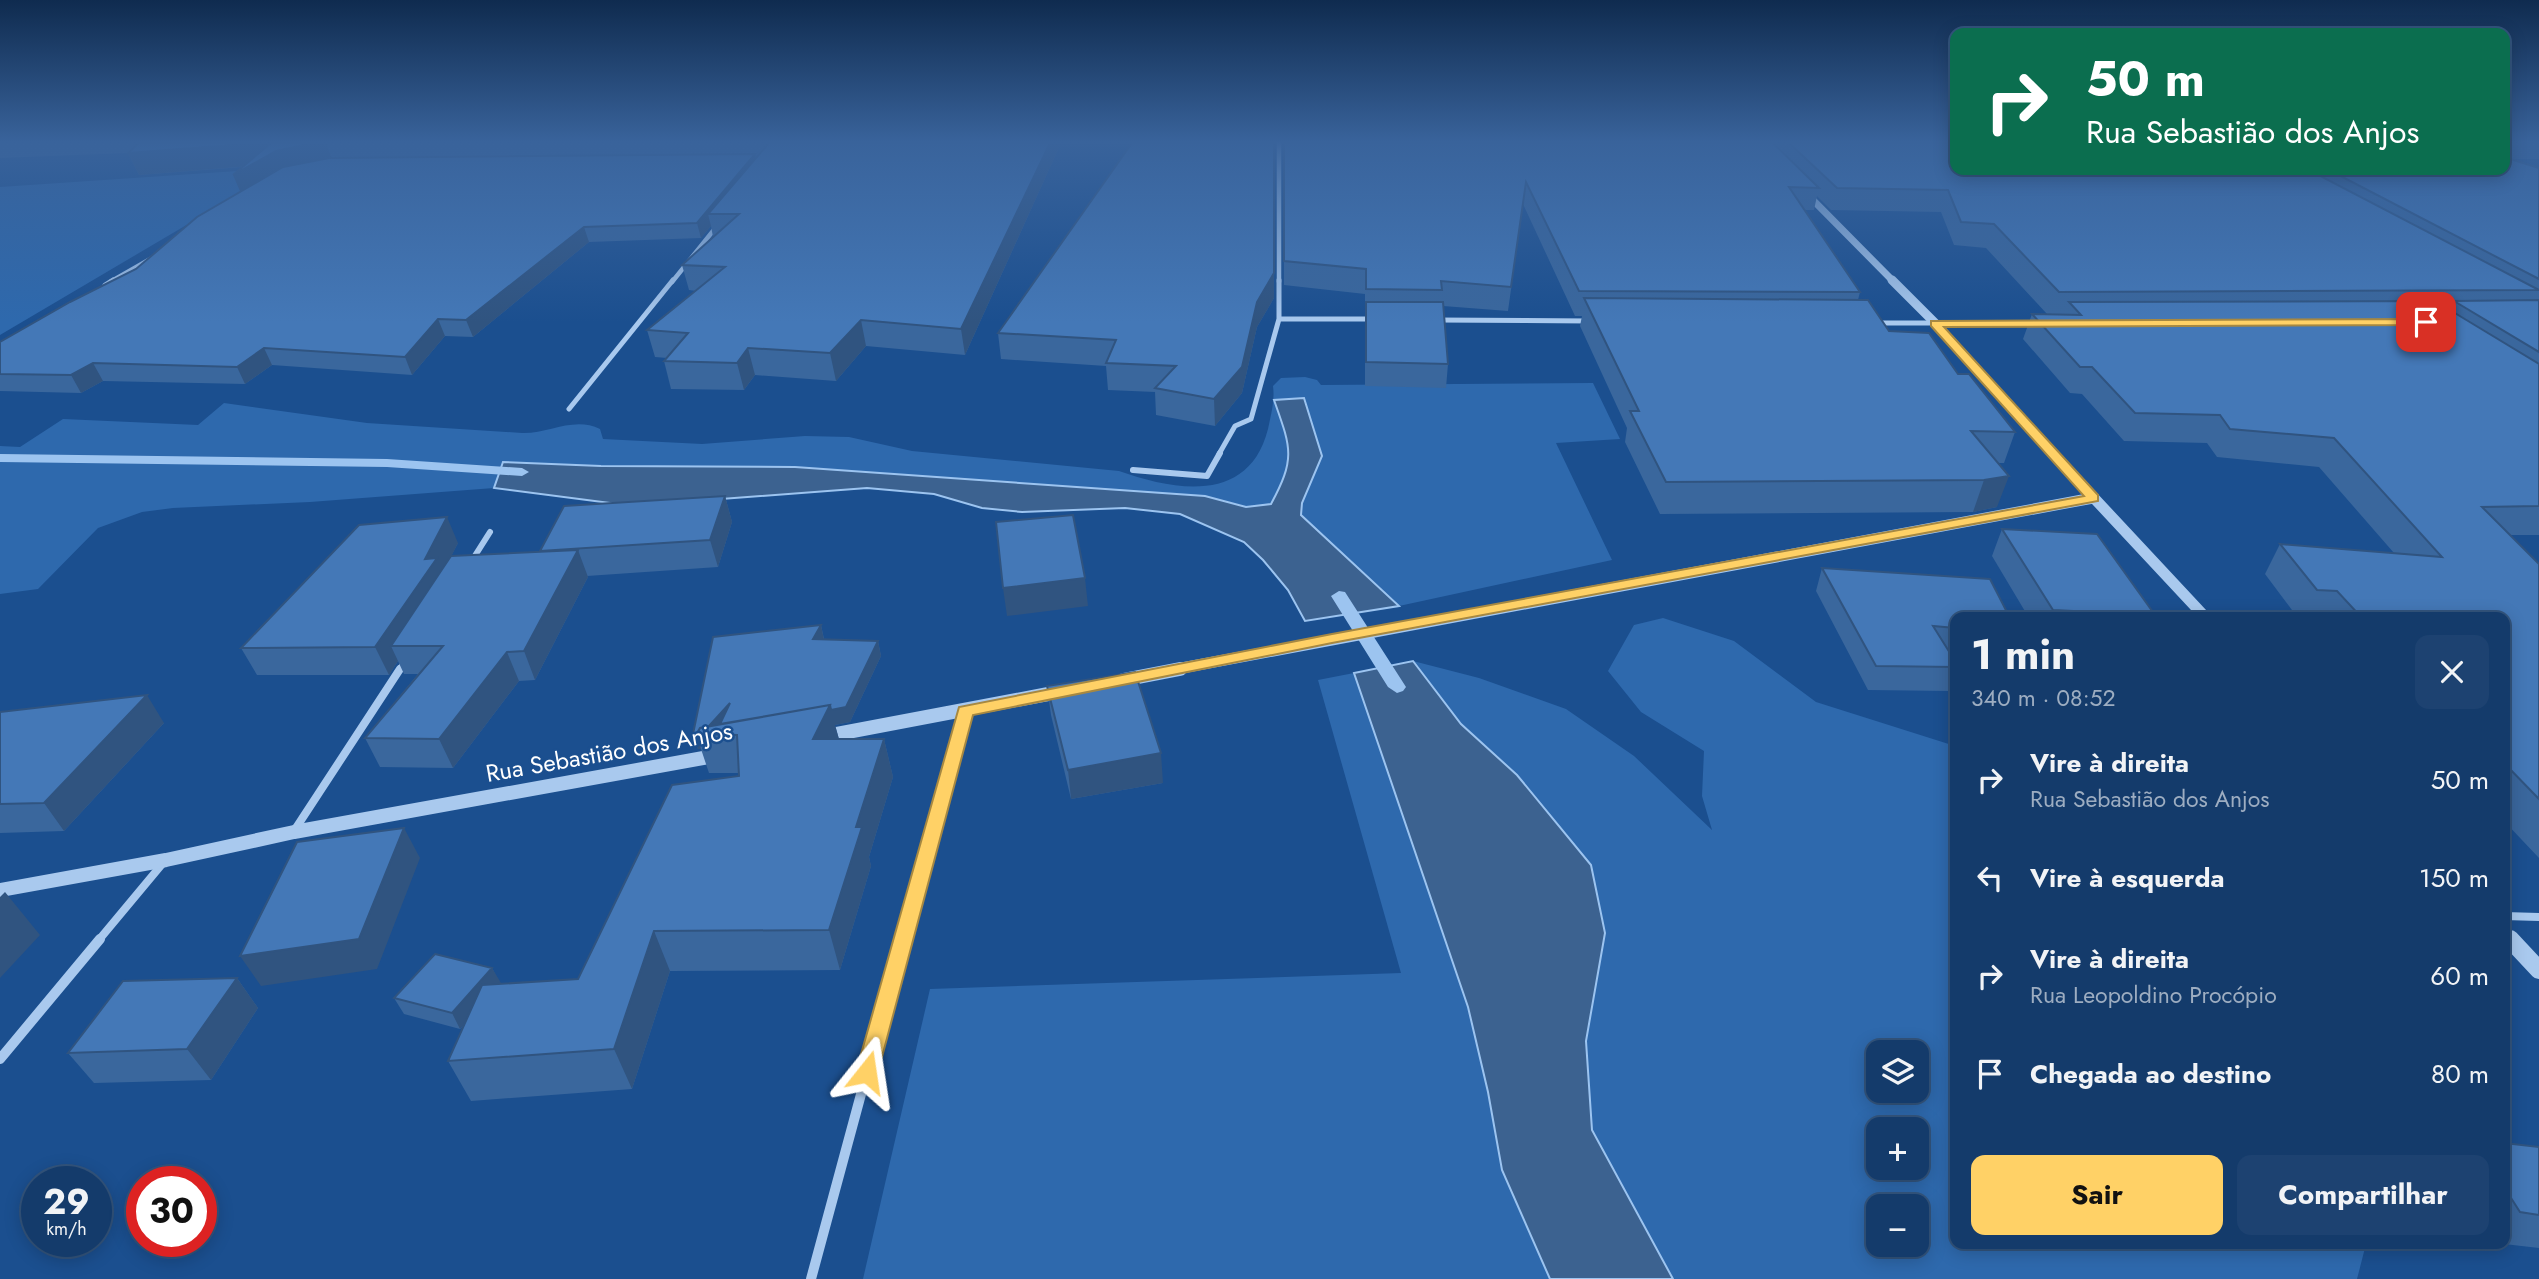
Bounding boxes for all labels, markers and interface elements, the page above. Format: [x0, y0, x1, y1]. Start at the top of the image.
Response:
text: 50 m [2086, 44, 2205, 114]
icon: right [1971, 56, 2062, 147]
text: Rua Sebastião dos Anjos [2086, 109, 2419, 155]
pin [2396, 292, 2456, 352]
icon: arrive [2407, 303, 2445, 341]
text: 1 min [1971, 624, 2075, 685]
button: close [2415, 635, 2489, 709]
text: 340 m · 08:52 [1971, 681, 2116, 715]
street label: Rua Sebastião dos Anjos [483, 713, 735, 791]
text: Vire à direita [2030, 744, 2189, 782]
icon: right [1971, 761, 2009, 799]
text: 50 m [2431, 761, 2489, 799]
text: Rua Sebastião dos Anjos [2030, 782, 2270, 816]
icon: left [1971, 859, 2009, 897]
text: Vire à esquerda [2030, 859, 2225, 897]
text: 150 m [2419, 859, 2489, 897]
text: Vire à direita [2030, 940, 2189, 978]
icon: right [1971, 957, 2009, 995]
text: 60 m [2430, 957, 2489, 995]
text: Rua Leopoldino Procópio [2030, 978, 2277, 1012]
position arrow [830, 1035, 904, 1109]
map controls [1866, 1040, 1929, 1257]
button: layers [1866, 1040, 1929, 1103]
icon: arrive [1971, 1055, 2009, 1093]
text: Chegada ao destino [2030, 1055, 2271, 1093]
text: 80 m [2431, 1055, 2489, 1093]
button: + [1866, 1117, 1929, 1180]
button: Sair [1971, 1155, 2223, 1235]
button: Compartilhar [2237, 1155, 2489, 1235]
speed limit sign: 30 [126, 1166, 217, 1257]
text: 29 [43, 1177, 90, 1227]
button: − [1866, 1194, 1929, 1257]
text: km/h [46, 1216, 87, 1242]

